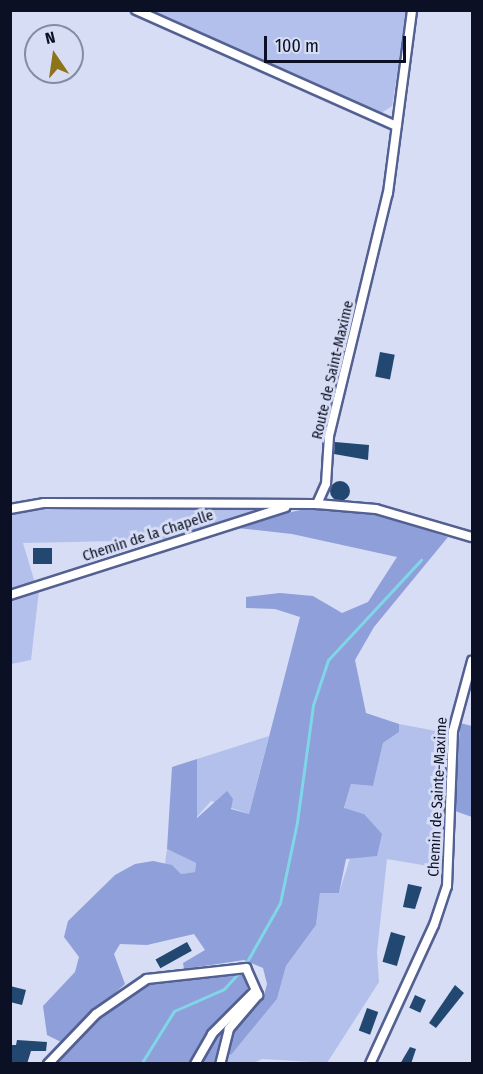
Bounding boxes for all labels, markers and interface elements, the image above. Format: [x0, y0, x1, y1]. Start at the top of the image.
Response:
north arrow [24, 24, 84, 84]
scale bar [267, 24, 410, 62]
text: N [43, 28, 57, 48]
text: 100 m [275, 35, 319, 57]
street label: Route de Saint-Maxime [308, 299, 358, 441]
street label: Chemin de la Chapelle [80, 506, 216, 566]
street label: Chemin de Sainte-Maxime [425, 717, 451, 877]

